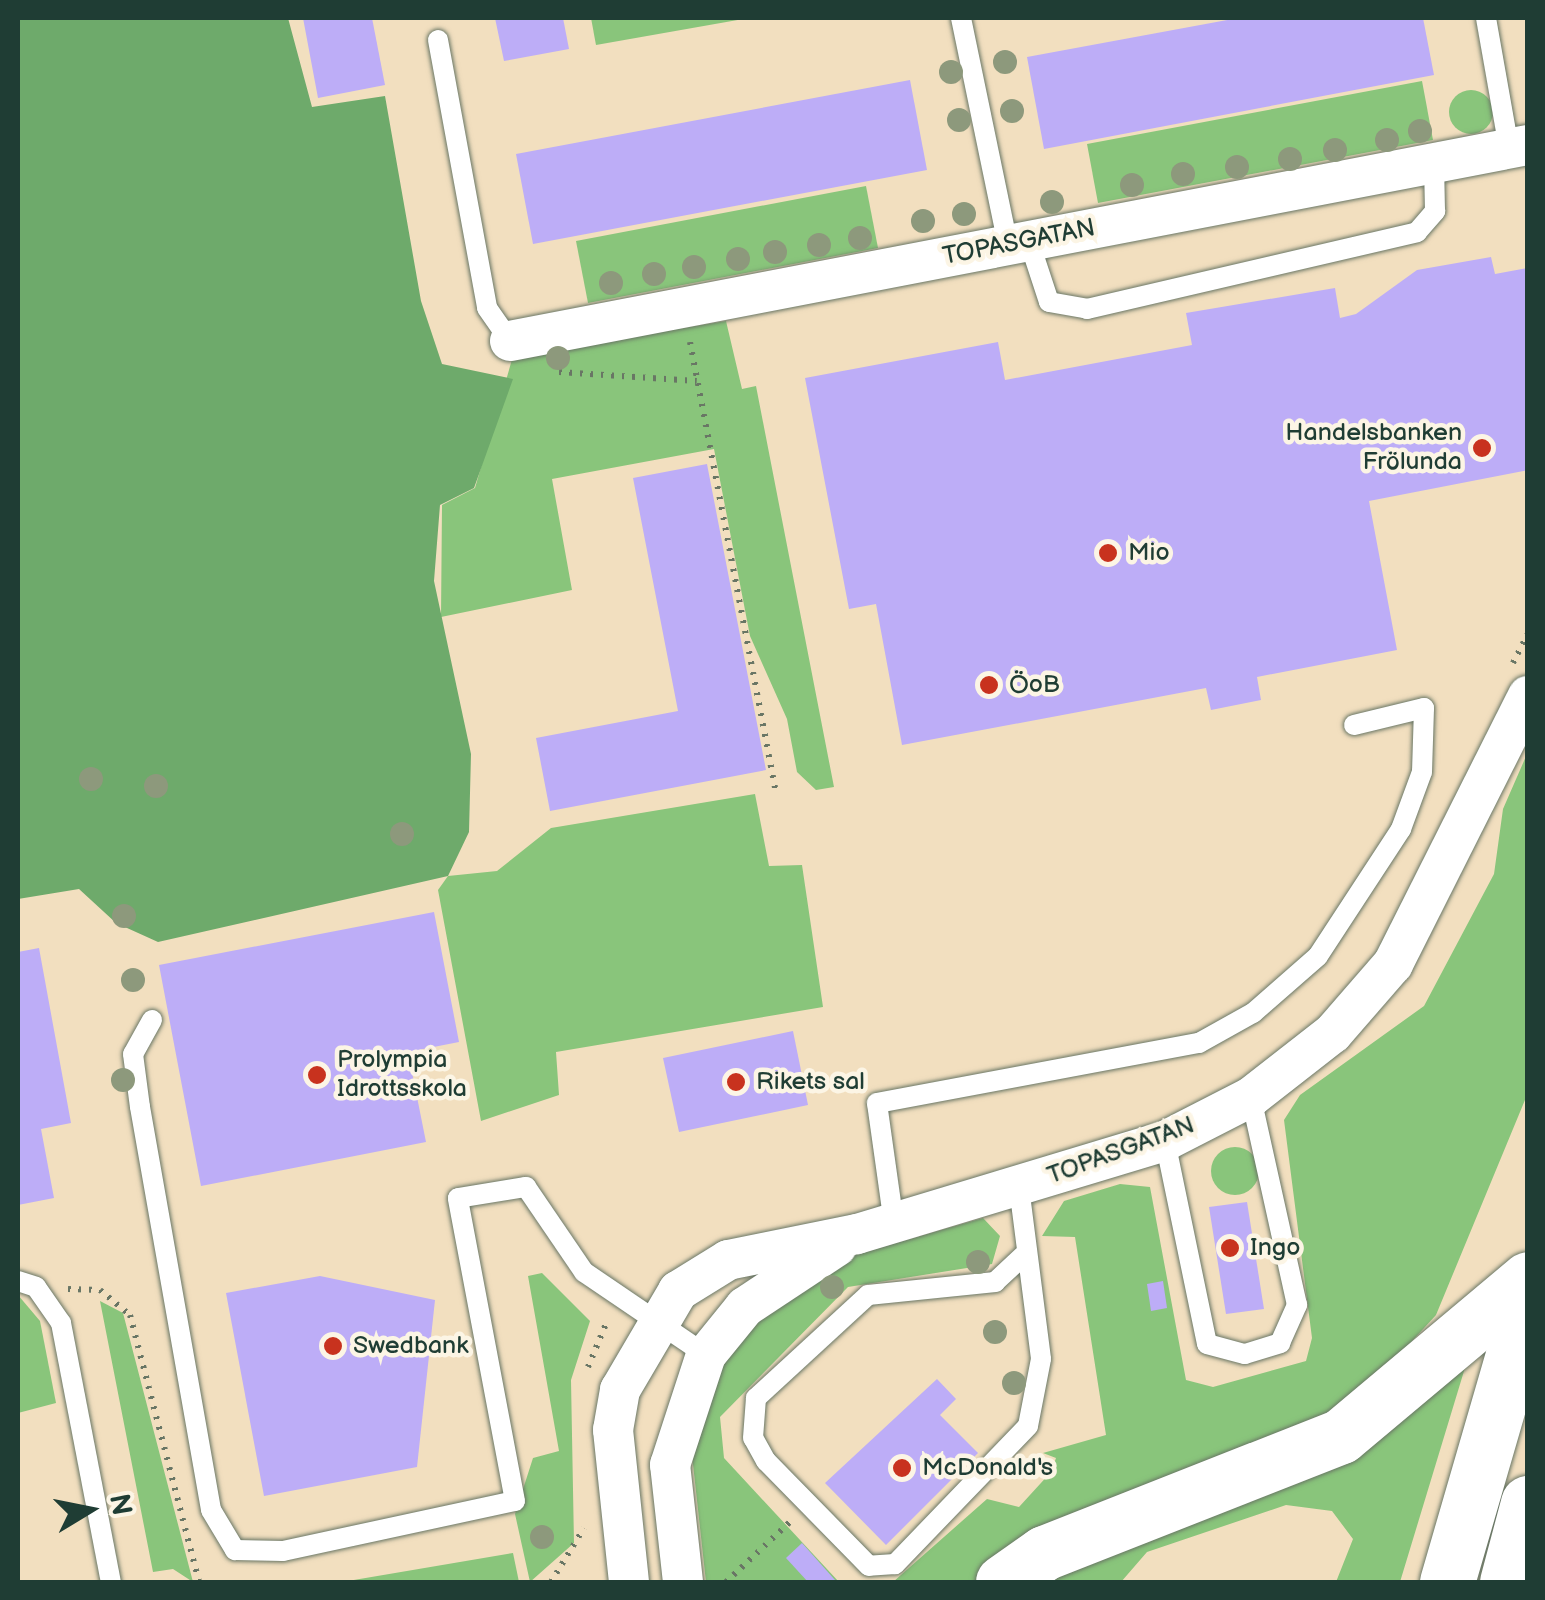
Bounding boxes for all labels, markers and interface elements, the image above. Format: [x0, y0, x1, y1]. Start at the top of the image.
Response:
street label: TOPASGATAN [940, 214, 1098, 272]
place label: Handelsbanken Frölunda [1285, 419, 1462, 478]
marker: Handelsbanken Frölunda [1471, 437, 1493, 459]
place label: Mio [1128, 538, 1170, 568]
marker: Mio [1097, 542, 1119, 564]
place label: ÖoB [1009, 670, 1060, 700]
marker: ÖoB [978, 674, 1000, 696]
place label: Prolympia Idrottsskola [337, 1046, 467, 1105]
marker: Prolympia Idrottsskola [306, 1064, 328, 1086]
place label: Rikets sal [756, 1067, 865, 1097]
marker: Rikets sal [725, 1071, 747, 1093]
street label: TOPASGATAN [1043, 1110, 1199, 1192]
place label: Ingo [1250, 1233, 1301, 1263]
marker: Ingo [1219, 1237, 1241, 1259]
place label: Swedbank [353, 1331, 468, 1361]
marker: Swedbank [322, 1335, 344, 1357]
place label: McDonald's [922, 1453, 1053, 1483]
marker: McDonald's [891, 1457, 913, 1479]
north arrow [40, 1460, 140, 1560]
text: N [102, 1491, 138, 1518]

